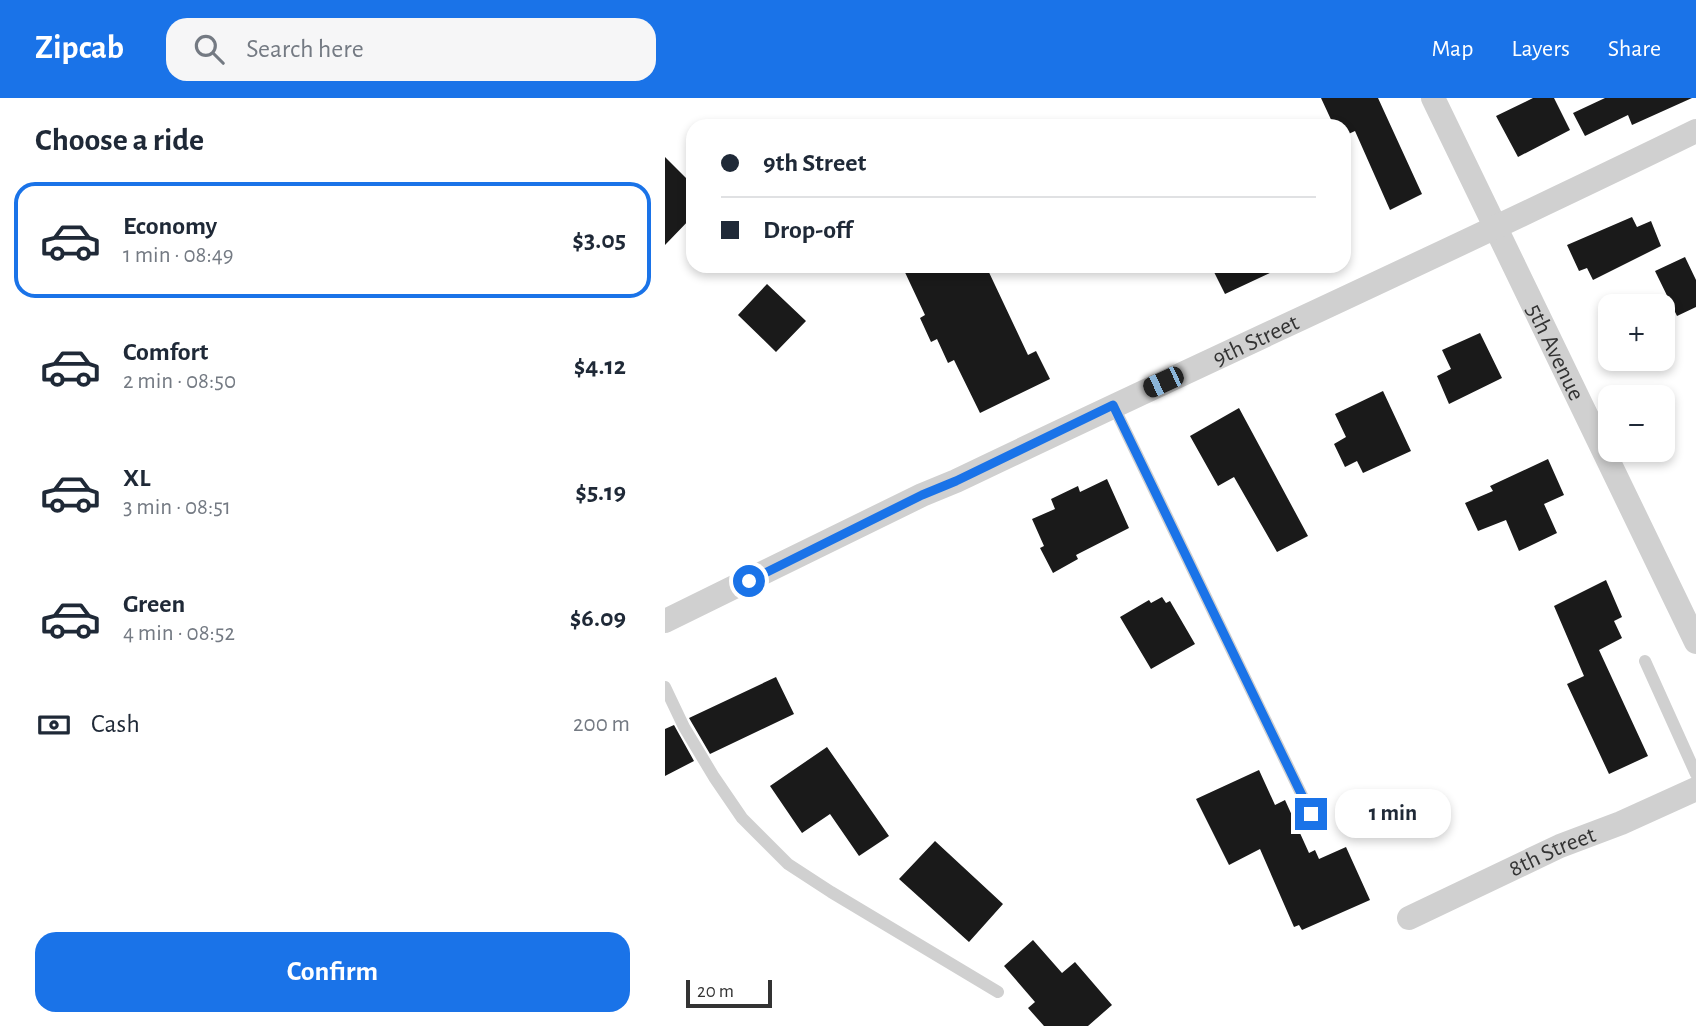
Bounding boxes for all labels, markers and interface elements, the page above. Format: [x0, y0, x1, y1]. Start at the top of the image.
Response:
search box [166, 18, 656, 81]
icon: search [190, 30, 228, 68]
text: Zipcab [35, 32, 124, 65]
text: Search here [246, 36, 364, 62]
text: Map [1431, 37, 1473, 61]
text: Layers [1511, 37, 1570, 61]
text: Share [1608, 37, 1661, 61]
text: Choose a ride [35, 124, 204, 156]
text: 9th Street [763, 150, 866, 176]
icon: car [39, 209, 102, 272]
text: Economy [123, 213, 217, 239]
text: Drop-off [763, 217, 852, 243]
text: $3.05 [572, 227, 626, 253]
text: 1 min · 08:49 [123, 244, 234, 267]
map controls [1598, 294, 1675, 462]
button: + [1598, 294, 1675, 371]
street label: 5th Avenue [1521, 300, 1588, 404]
street label: 9th Street [1209, 310, 1303, 371]
icon: car [39, 335, 102, 398]
text: Comfort [123, 339, 208, 365]
text: $4.12 [574, 353, 626, 379]
car [1140, 364, 1187, 400]
text: 2 min · 08:50 [123, 370, 236, 393]
button: − [1598, 385, 1675, 462]
icon: car [39, 461, 102, 524]
text: XL [123, 465, 150, 491]
text: $5.19 [575, 479, 626, 505]
text: 3 min · 08:51 [123, 496, 231, 519]
route start [733, 565, 765, 597]
icon: car [39, 587, 102, 650]
text: Green [123, 591, 185, 617]
text: $6.09 [570, 605, 626, 631]
text: 4 min · 08:52 [123, 622, 235, 645]
icon: cash [35, 706, 73, 744]
text: Cash [91, 711, 140, 737]
text: 200 m [573, 713, 630, 736]
callout: 1 min [1335, 790, 1451, 838]
route end [1295, 798, 1327, 830]
text: 1 min [1369, 802, 1417, 825]
street label: 8th Street [1505, 823, 1599, 882]
button: Confirm [35, 932, 630, 1012]
scale bar [686, 977, 772, 1009]
text: 20 m [697, 982, 734, 1001]

